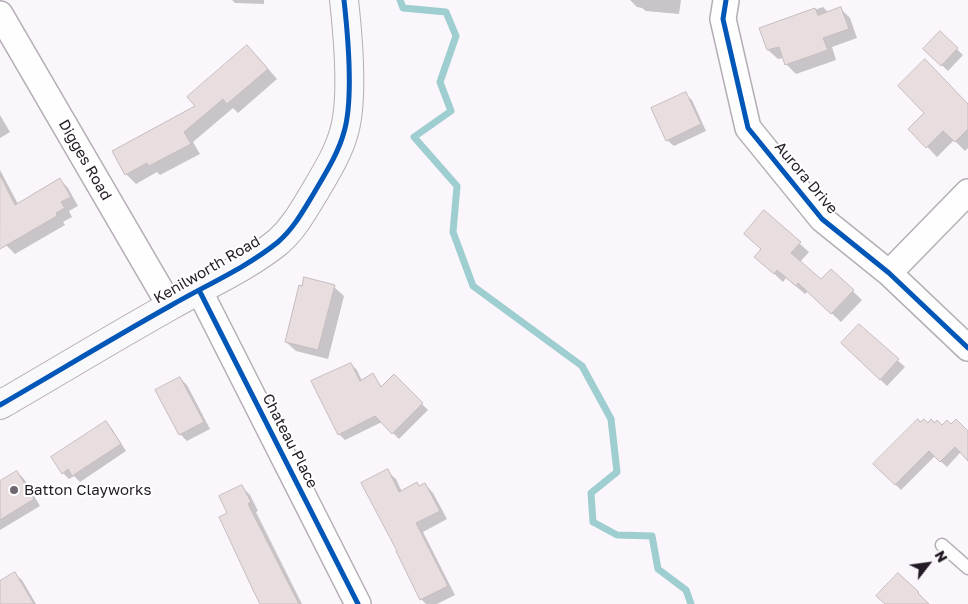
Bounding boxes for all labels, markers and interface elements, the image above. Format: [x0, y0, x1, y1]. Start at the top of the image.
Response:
street label: Digges Road [55, 116, 115, 204]
street label: Aurora Drive [771, 138, 841, 218]
street label: Kenilworth Road [151, 232, 263, 308]
street label: Chateau Place [258, 391, 322, 491]
place label: Batton Clayworks [24, 481, 151, 499]
marker: Batton Clayworks [8, 484, 20, 496]
north arrow [903, 539, 953, 589]
text: N [931, 547, 951, 565]

